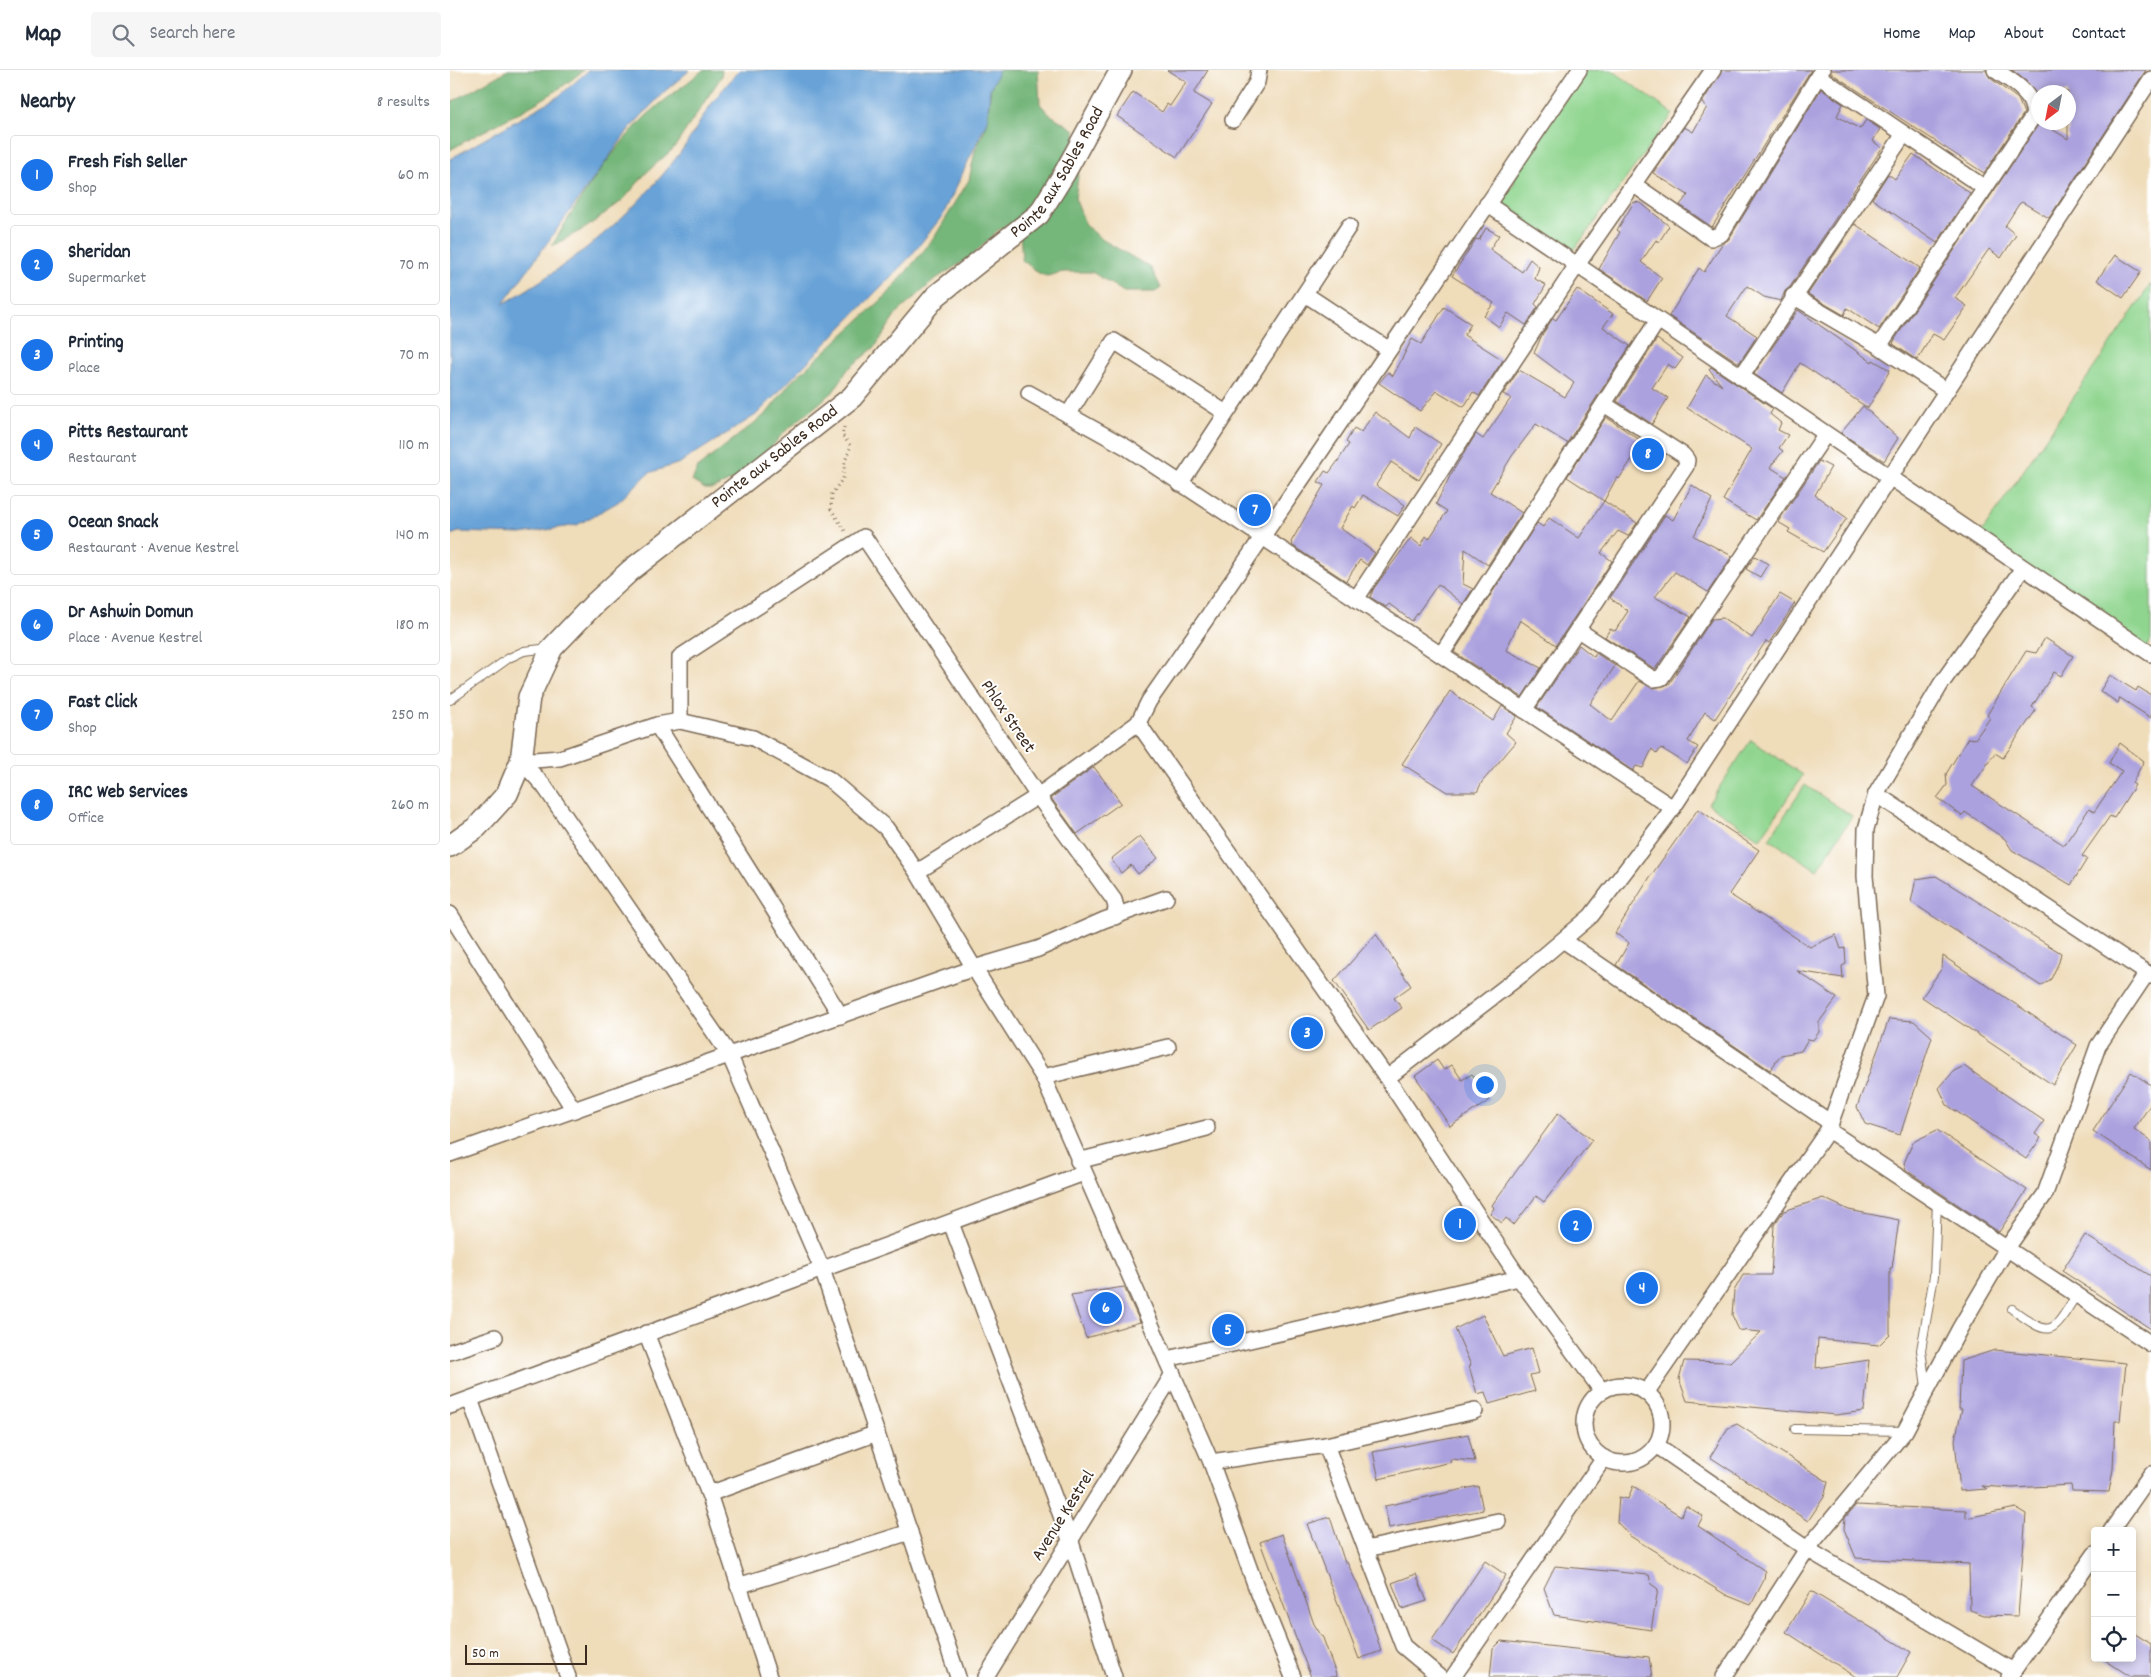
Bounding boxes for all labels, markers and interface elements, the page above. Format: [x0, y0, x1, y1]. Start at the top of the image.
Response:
search box [91, 12, 441, 57]
text: Map [25, 18, 61, 52]
icon: search [109, 21, 137, 49]
text: Search here [149, 21, 235, 48]
text: Home [1883, 22, 1920, 47]
text: Map [1948, 22, 1976, 47]
text: About [2004, 22, 2044, 47]
text: Contact [2072, 22, 2126, 47]
north arrow [2031, 85, 2076, 130]
text: Nearby [20, 88, 75, 118]
text: 8 results [377, 91, 430, 114]
street label: Pointe aux Sables Road [1005, 103, 1111, 245]
text: Fresh Fish Seller [68, 150, 187, 177]
text: 1 [35, 164, 39, 187]
text: 60 m [398, 164, 429, 187]
text: Shop [68, 177, 97, 200]
text: Sheridan [68, 240, 131, 267]
text: 2 [34, 254, 41, 277]
text: 70 m [399, 254, 429, 277]
text: Supermarket [68, 267, 146, 290]
text: Printing [68, 330, 124, 357]
text: 3 [33, 344, 41, 367]
text: 70 m [399, 344, 429, 367]
text: Place [68, 357, 100, 380]
street label: Pointe aux Sables Road [706, 400, 844, 515]
text: Pitts Restaurant [68, 420, 188, 447]
text: 4 [34, 434, 40, 457]
text: 110 m [399, 434, 429, 457]
pin: 8 [1632, 435, 1664, 473]
text: Restaurant [68, 447, 137, 470]
pin: 7 [1239, 491, 1271, 529]
text: Ocean Snack [68, 510, 158, 537]
text: 5 [33, 524, 41, 547]
text: 140 m [395, 524, 429, 547]
text: Restaurant · Avenue Kestrel [68, 537, 239, 560]
text: Dr Ashwin Domun [68, 600, 193, 627]
text: 6 [33, 614, 41, 637]
text: 180 m [396, 614, 429, 637]
text: Place · Avenue Kestrel [68, 627, 202, 650]
street label: Phlox Street [973, 676, 1041, 759]
text: Fast Click [68, 690, 138, 717]
text: 7 [34, 704, 40, 727]
text: 250 m [391, 704, 429, 727]
text: Shop [68, 717, 97, 740]
text: IRC Web Services [68, 780, 188, 807]
text: 8 [34, 794, 40, 817]
text: 260 m [391, 794, 429, 817]
text: Office [68, 807, 104, 830]
pin: 3 [1291, 1014, 1323, 1052]
your location [1472, 1072, 1498, 1098]
pin: 1 [1444, 1205, 1476, 1243]
pin: 2 [1560, 1207, 1592, 1245]
pin: 4 [1626, 1269, 1658, 1307]
pin: 6 [1090, 1289, 1122, 1327]
pin: 5 [1212, 1311, 1244, 1349]
street label: Avenue Kestrel [1026, 1465, 1102, 1566]
map controls [2091, 1527, 2136, 1662]
button: + [2091, 1527, 2136, 1572]
button: − [2091, 1572, 2136, 1617]
button: locate [2091, 1617, 2136, 1662]
scale bar [465, 1642, 588, 1665]
text: 50 m [472, 1644, 499, 1664]

